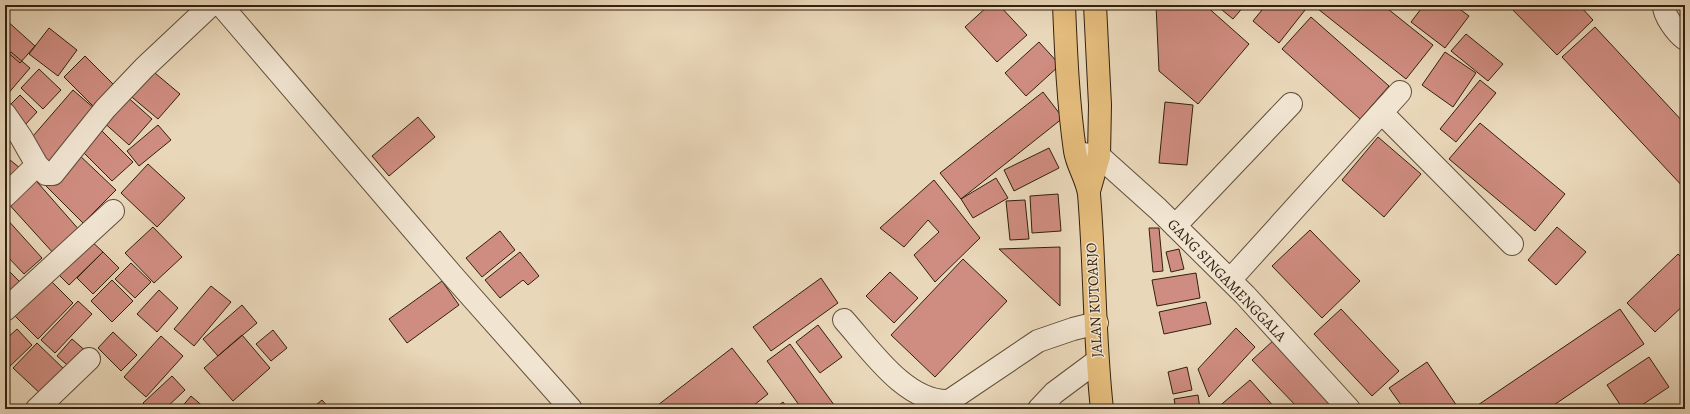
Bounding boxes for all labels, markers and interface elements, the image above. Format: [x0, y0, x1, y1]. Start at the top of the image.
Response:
street label: GANG SINGAMENGGALA [1163, 214, 1291, 346]
street label: JALAN KUTOARJO [1081, 242, 1107, 358]

